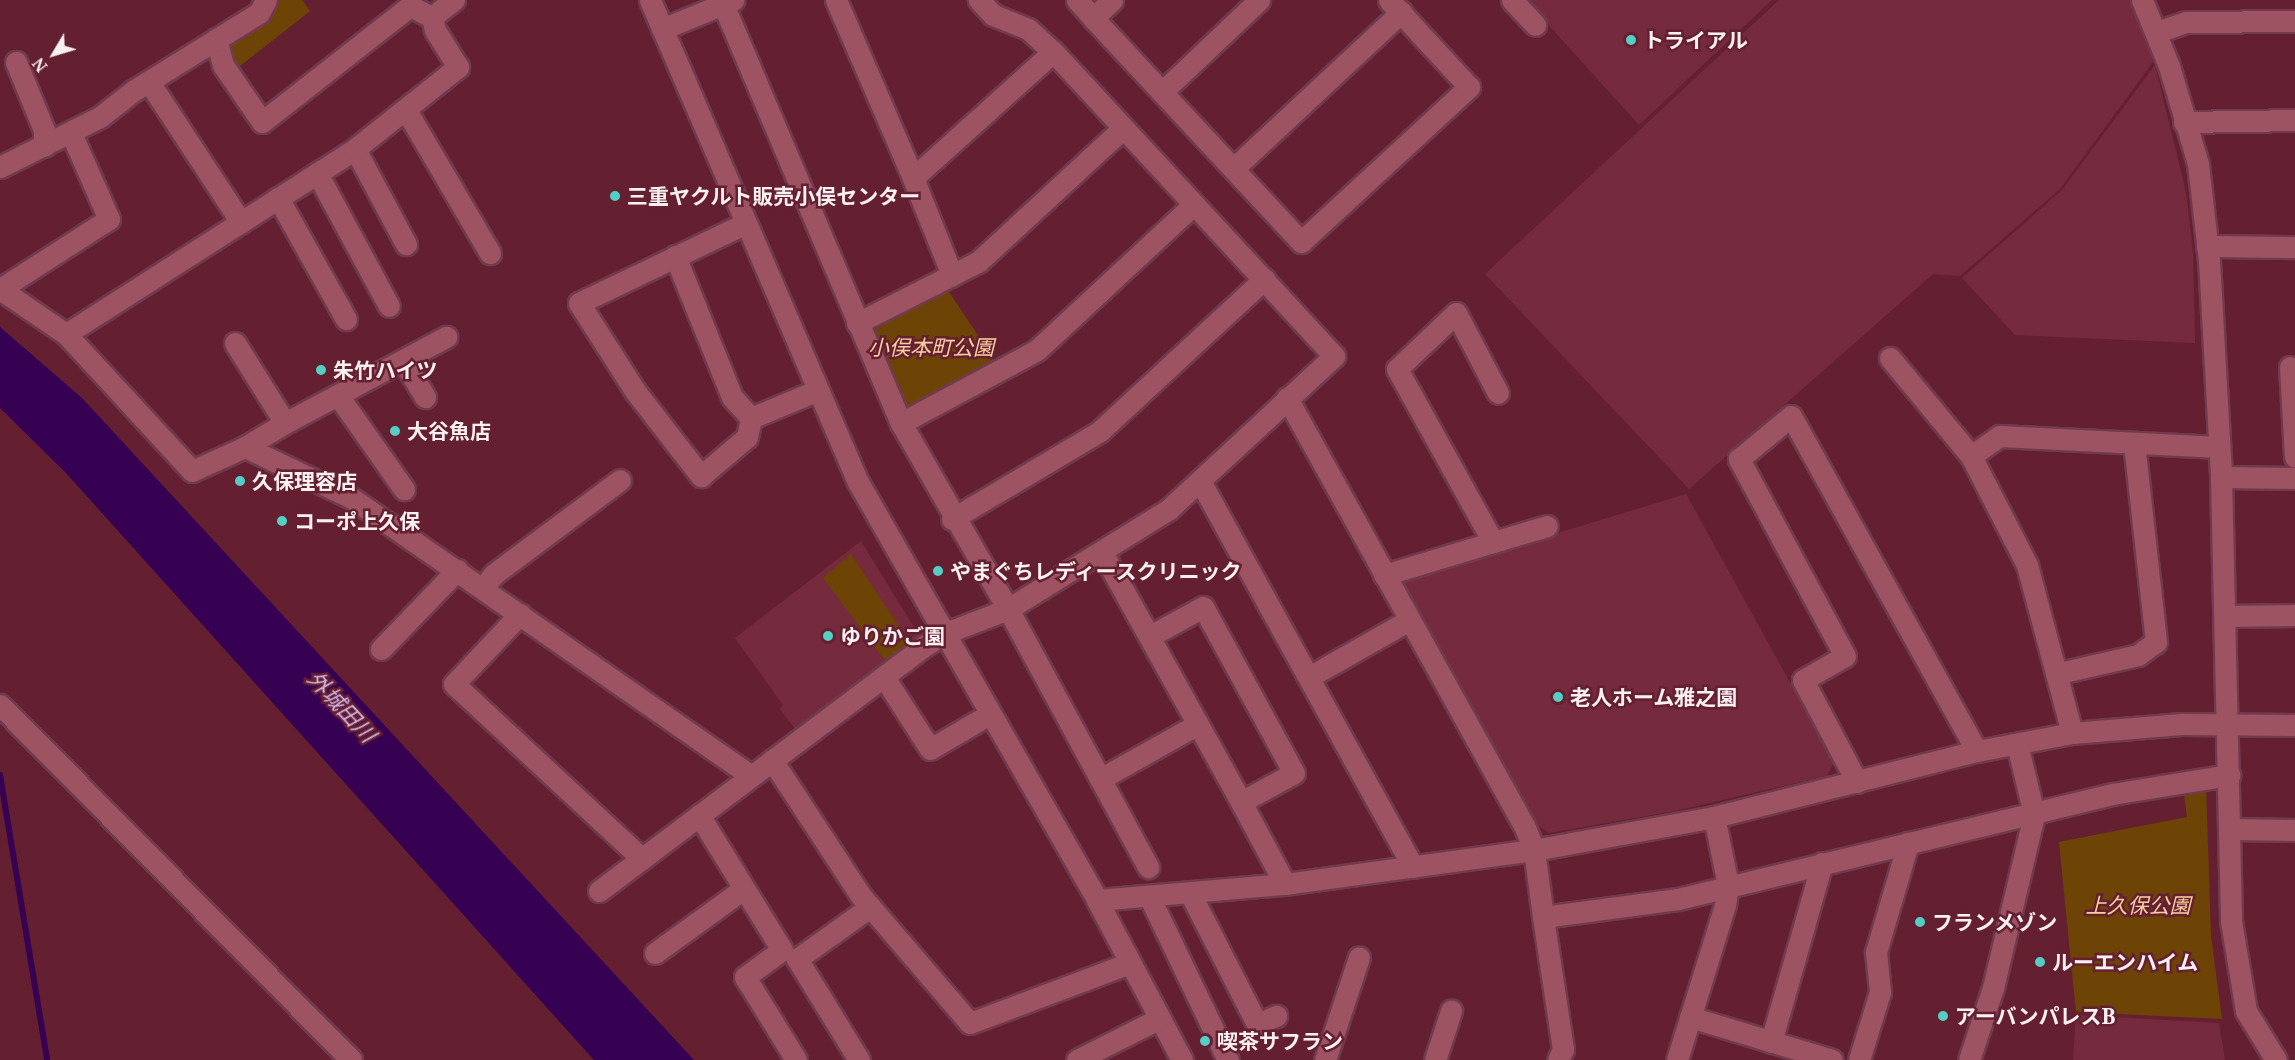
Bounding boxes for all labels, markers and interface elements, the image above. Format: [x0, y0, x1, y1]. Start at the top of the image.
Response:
north arrow [24, 24, 84, 84]
place label: トライアル [1643, 27, 1748, 53]
marker: トライアル [1624, 33, 1638, 47]
text: N [27, 53, 52, 77]
place label: 三重ヤクルト販売小俣センター [627, 183, 921, 209]
marker: 三重ヤクルト販売小俣センター [608, 189, 622, 203]
park label: 小俣本町公園 [868, 334, 994, 360]
place label: 朱竹ハイツ [333, 357, 438, 383]
marker: 朱竹ハイツ [314, 363, 328, 377]
place label: 大谷魚店 [407, 418, 491, 444]
marker: 大谷魚店 [388, 424, 402, 438]
place label: 久保理容店 [252, 468, 357, 494]
marker: 久保理容店 [233, 474, 247, 488]
place label: コーポ上久保 [294, 508, 420, 534]
marker: コーポ上久保 [275, 514, 289, 528]
place label: やまぐちレディースクリニック [950, 558, 1244, 584]
marker: やまぐちレディースクリニック [931, 564, 945, 578]
place label: ゆりかご園 [840, 623, 945, 649]
marker: ゆりかご園 [821, 629, 835, 643]
water label: 外城田川 [302, 665, 382, 747]
place label: 老人ホーム雅之園 [1570, 684, 1738, 710]
marker: 老人ホーム雅之園 [1551, 690, 1565, 704]
park label: 上久保公園 [2086, 892, 2190, 918]
place label: フランメゾン [1932, 909, 2058, 935]
marker: フランメゾン [1913, 915, 1927, 929]
place label: ルーエンハイム [2052, 949, 2199, 975]
marker: ルーエンハイム [2033, 955, 2047, 969]
place label: アーバンパレスB [1955, 1003, 2115, 1029]
marker: アーバンパレスB [1936, 1009, 1950, 1023]
place label: 喫茶サフラン [1217, 1028, 1343, 1054]
marker: 喫茶サフラン [1198, 1034, 1212, 1048]

